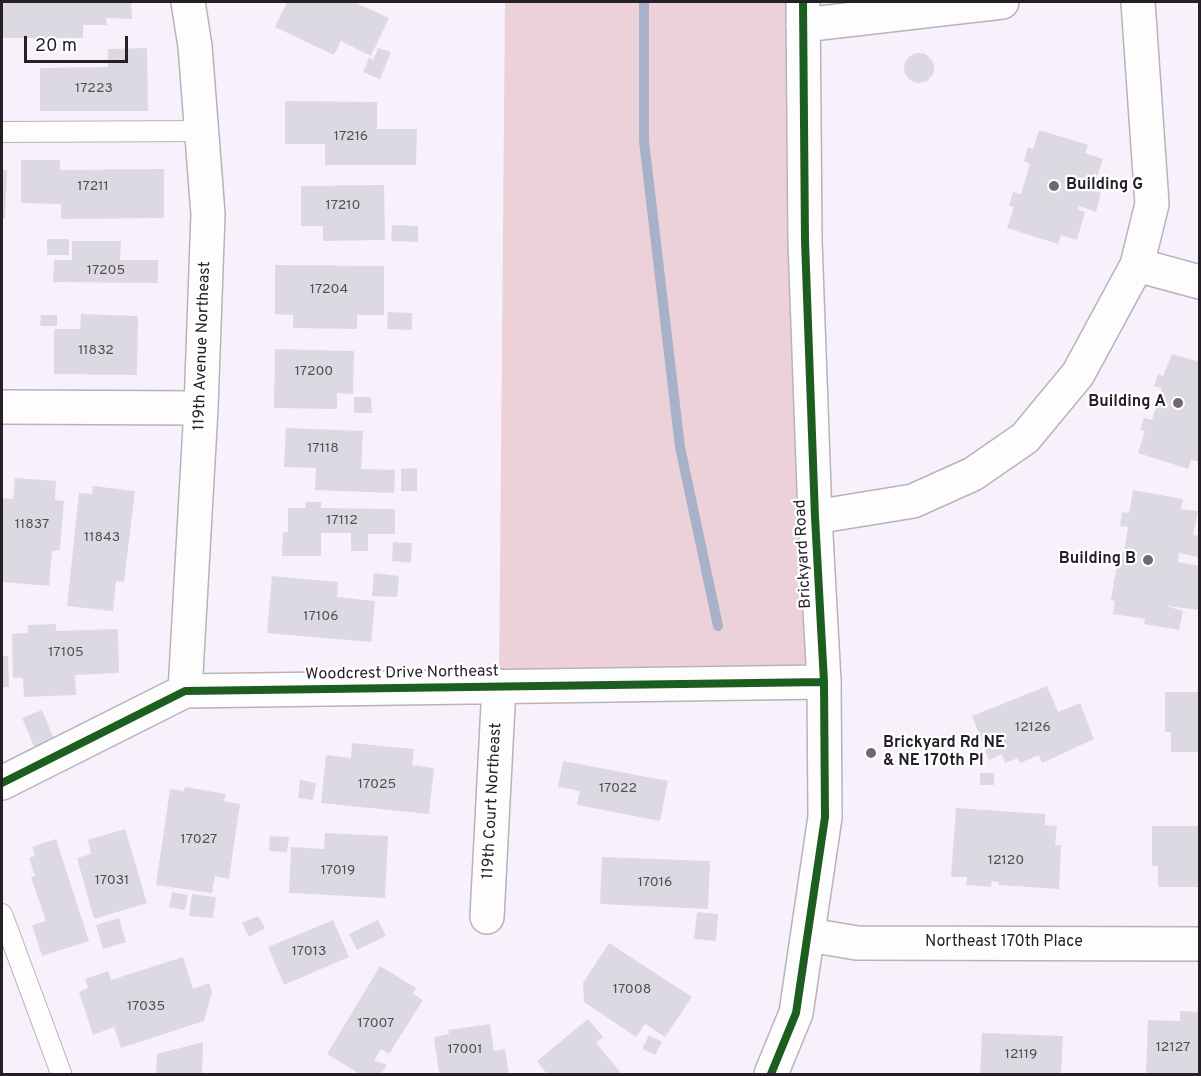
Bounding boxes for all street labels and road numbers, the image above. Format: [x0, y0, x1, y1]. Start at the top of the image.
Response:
street label: 119th Avenue Northeast [190, 261, 216, 431]
street label: Brickyard Road [792, 499, 816, 609]
street label: Woodcrest Drive Northeast [305, 663, 499, 685]
street label: 119th Court Northeast [479, 722, 507, 880]
street label: Northeast 170th Place [925, 933, 1083, 953]

